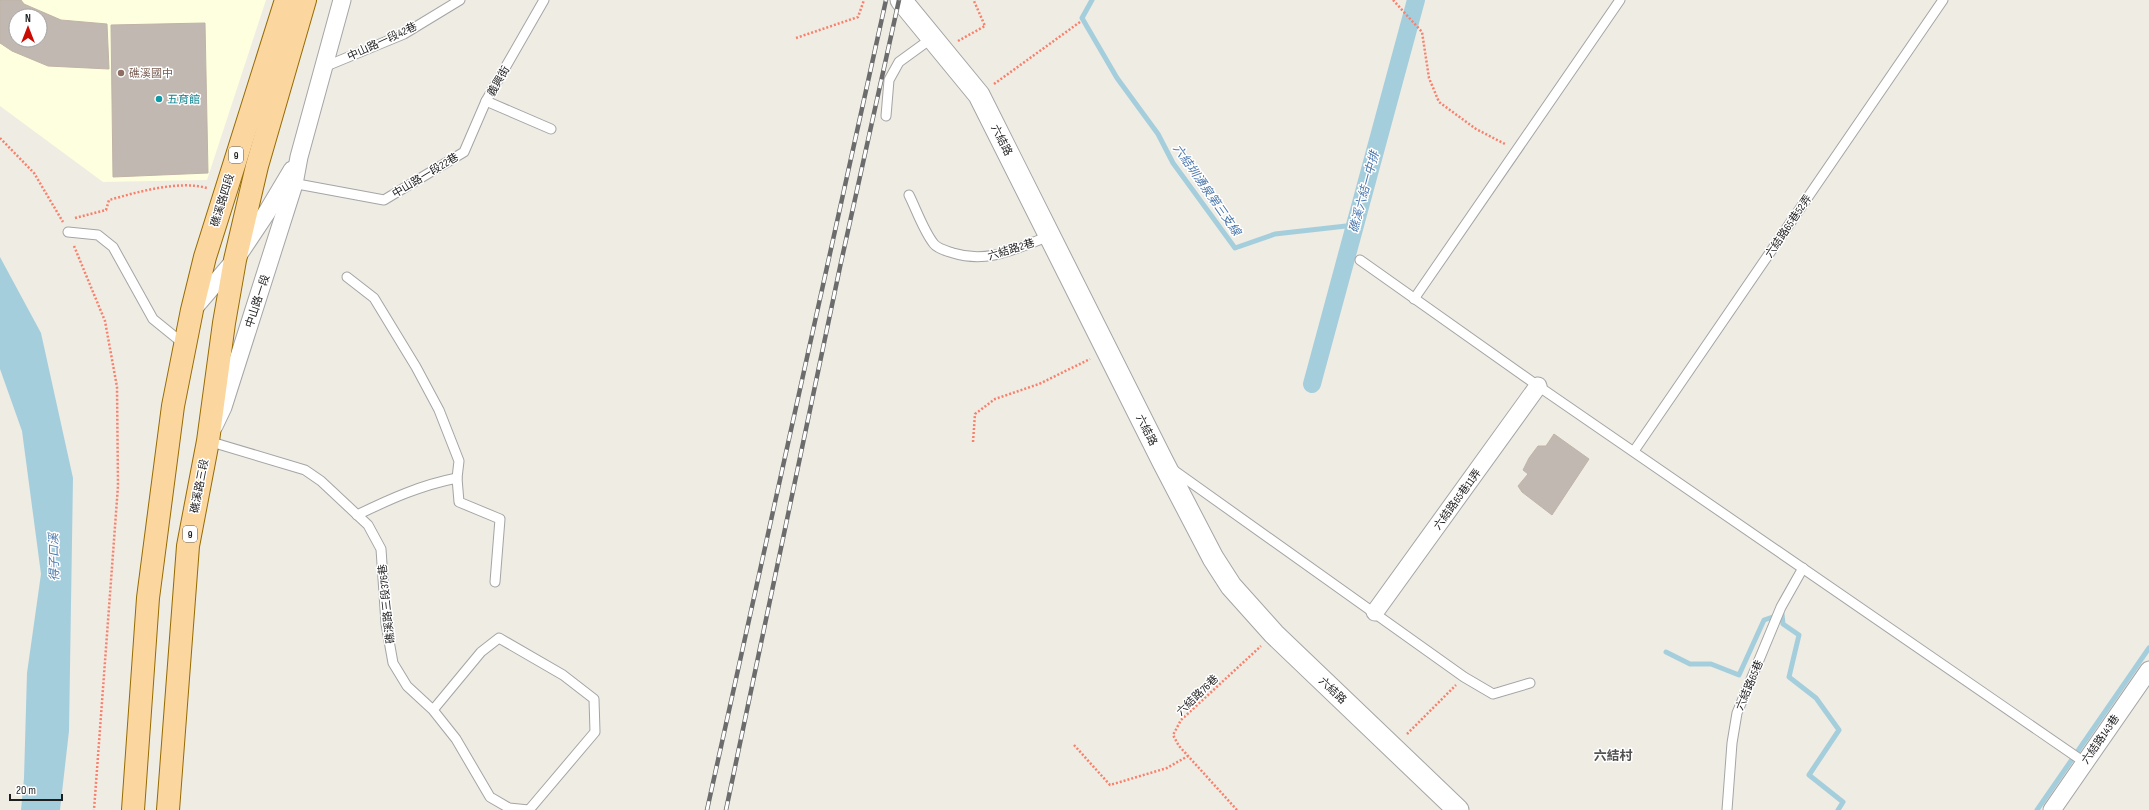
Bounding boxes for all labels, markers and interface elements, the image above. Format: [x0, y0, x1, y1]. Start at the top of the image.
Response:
north arrow [8, 8, 48, 48]
text: N [25, 12, 31, 25]
street label: 中山路一段42巷 [345, 20, 419, 63]
street label: 義興街 [485, 64, 512, 99]
place label: 礁溪國中 [129, 67, 173, 80]
marker: 礁溪國中 [116, 68, 126, 78]
place label: 五育館 [167, 93, 200, 106]
marker: 五育館 [154, 94, 164, 104]
street label: 六結路 [988, 123, 1015, 158]
water label: 六結圳湧泉第三支線 [1169, 142, 1245, 240]
road number: 9 [229, 147, 243, 163]
water label: 礁溪六結一中排 [1346, 148, 1383, 235]
street label: 中山路一段22巷 [390, 151, 461, 200]
street label: 礁溪路四段 [208, 172, 237, 228]
street label: 六結路65巷52弄 [1763, 192, 1814, 260]
street label: 六結路2巷 [986, 236, 1036, 263]
street label: 中山路一段 [243, 273, 272, 329]
street label: 六結路 [1133, 413, 1160, 448]
street label: 礁溪路三段 [188, 458, 211, 514]
street label: 六結路65巷11弄 [1431, 466, 1484, 532]
road number: 9 [183, 526, 197, 542]
water label: 得子口溪 [47, 531, 62, 581]
street label: 礁溪路三段376巷 [376, 564, 397, 644]
street label: 六結路65巷 [1733, 658, 1766, 712]
street label: 六結路76巷 [1174, 672, 1221, 719]
street label: 六結路 [1316, 674, 1349, 706]
street label: 六結路143巷 [2079, 712, 2122, 766]
district label: 六結村 [1593, 748, 1633, 764]
scale bar [10, 776, 62, 802]
text: 20 m [16, 783, 36, 798]

